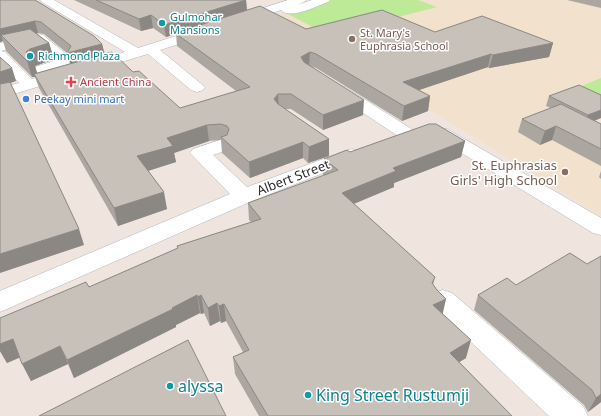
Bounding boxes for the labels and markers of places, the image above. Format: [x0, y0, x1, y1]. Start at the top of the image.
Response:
place label: Gulmohar Mansions [170, 9, 223, 37]
marker: Gulmohar Mansions [157, 18, 167, 28]
place label: St. Mary's Euphrasia School [360, 25, 448, 53]
marker: St. Mary's Euphrasia School [347, 34, 357, 44]
place label: Richmond Plaza [38, 48, 120, 63]
marker: Richmond Plaza [25, 51, 35, 61]
place label: Ancient China [80, 74, 151, 89]
marker: Ancient China [65, 76, 77, 88]
place label: Peekay mini mart [34, 91, 124, 106]
marker: Peekay mini mart [21, 94, 31, 104]
place label: St. Euphrasias Girls' High School [450, 156, 557, 189]
marker: St. Euphrasias Girls' High School [560, 167, 570, 177]
place label: alyssa [178, 375, 224, 397]
marker: alyssa [165, 381, 175, 391]
place label: King Street Rustumji [316, 384, 469, 406]
marker: King Street Rustumji [303, 390, 313, 400]

